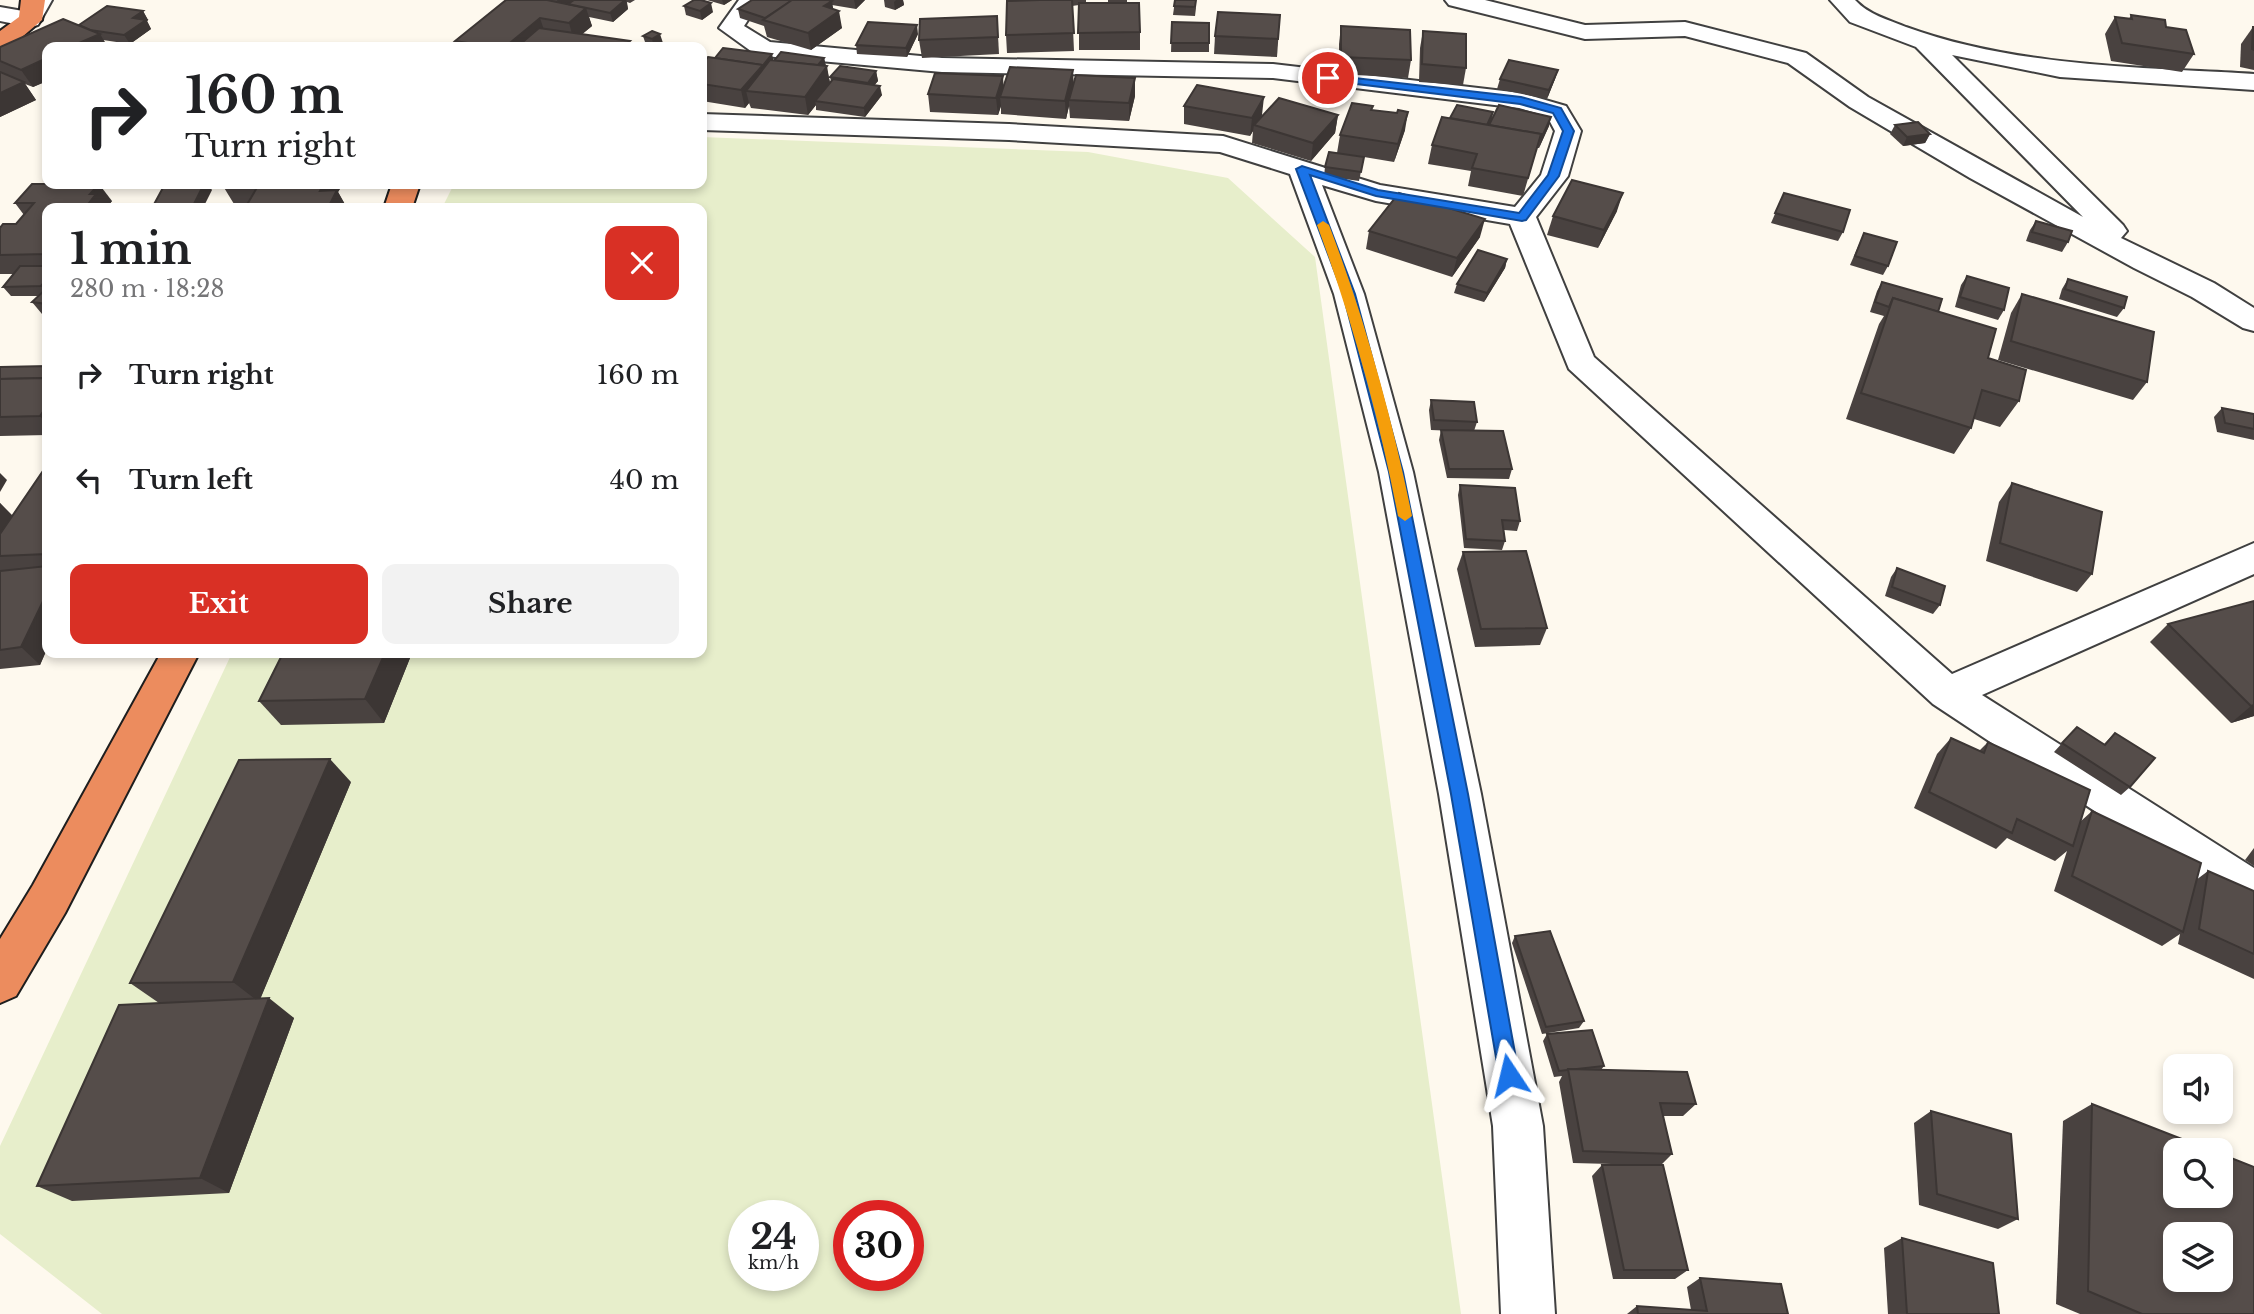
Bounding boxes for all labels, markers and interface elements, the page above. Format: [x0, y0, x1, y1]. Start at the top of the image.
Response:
pin [1298, 48, 1358, 108]
icon: arrive [1309, 59, 1347, 97]
text: 160 m [185, 65, 344, 126]
icon: right [70, 70, 161, 161]
text: Turn right [185, 126, 356, 166]
text: 1 min [70, 223, 192, 275]
button: close [605, 226, 679, 300]
text: 280 m · 18:28 [70, 275, 224, 303]
icon: right [70, 356, 108, 394]
text: Turn right [129, 359, 274, 391]
text: 160 m [597, 359, 679, 391]
icon: left [70, 461, 108, 499]
text: Turn left [129, 464, 253, 496]
text: 40 m [610, 464, 679, 496]
button: Exit [70, 564, 368, 644]
button: Share [382, 564, 679, 644]
position arrow [1472, 1038, 1546, 1112]
map controls [2163, 1054, 2233, 1292]
button: sound [2163, 1054, 2233, 1124]
button: search [2163, 1138, 2233, 1208]
speed limit sign: 30 [833, 1200, 924, 1291]
text: 24 [750, 1215, 797, 1258]
button: layers [2163, 1222, 2233, 1292]
text: km/h [748, 1252, 799, 1274]

